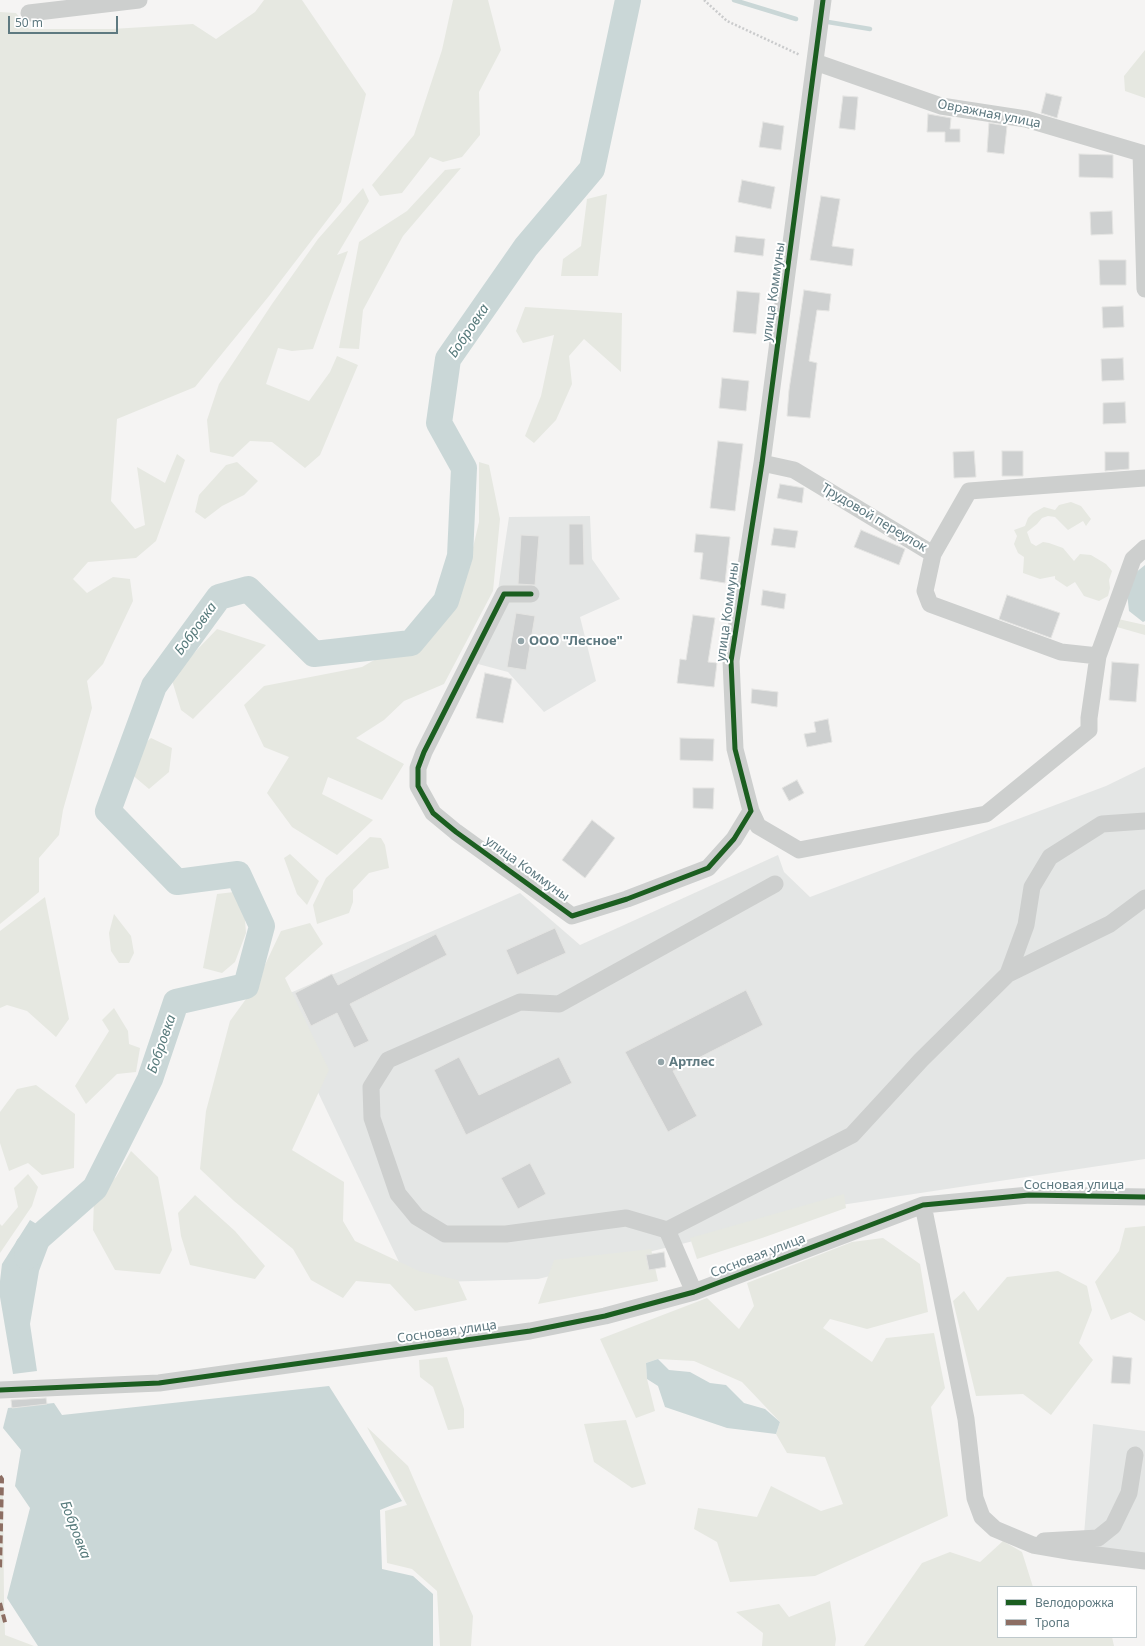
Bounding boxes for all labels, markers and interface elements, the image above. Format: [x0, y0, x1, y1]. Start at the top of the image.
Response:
scale bar [10, 8, 120, 34]
text: 50 m [15, 14, 43, 31]
street label: Овражная улица [936, 96, 1042, 132]
street label: улица Коммуны [759, 241, 789, 343]
water label: Бобровка [445, 301, 493, 361]
street label: Трудовой переулок [818, 480, 930, 556]
street label: улица Коммуны [713, 561, 743, 663]
water label: Бобровка [171, 599, 221, 659]
place label: ООО "Лесное" [529, 633, 623, 649]
marker: ООО "Лесное" [516, 636, 526, 646]
street label: улица Коммуны [482, 833, 572, 905]
water label: Бобровка [144, 1012, 180, 1076]
place label: Артлес [669, 1054, 715, 1070]
marker: Артлес [656, 1057, 666, 1067]
street label: Сосновая улица [1024, 1177, 1124, 1193]
street label: Сосновая улица [708, 1231, 808, 1281]
street label: Сосновая улица [396, 1317, 498, 1347]
water label: Бобровка [56, 1498, 94, 1562]
legend [997, 1586, 1137, 1638]
text: Велодорожка [1035, 1594, 1114, 1611]
text: Тропа [1035, 1614, 1070, 1631]

